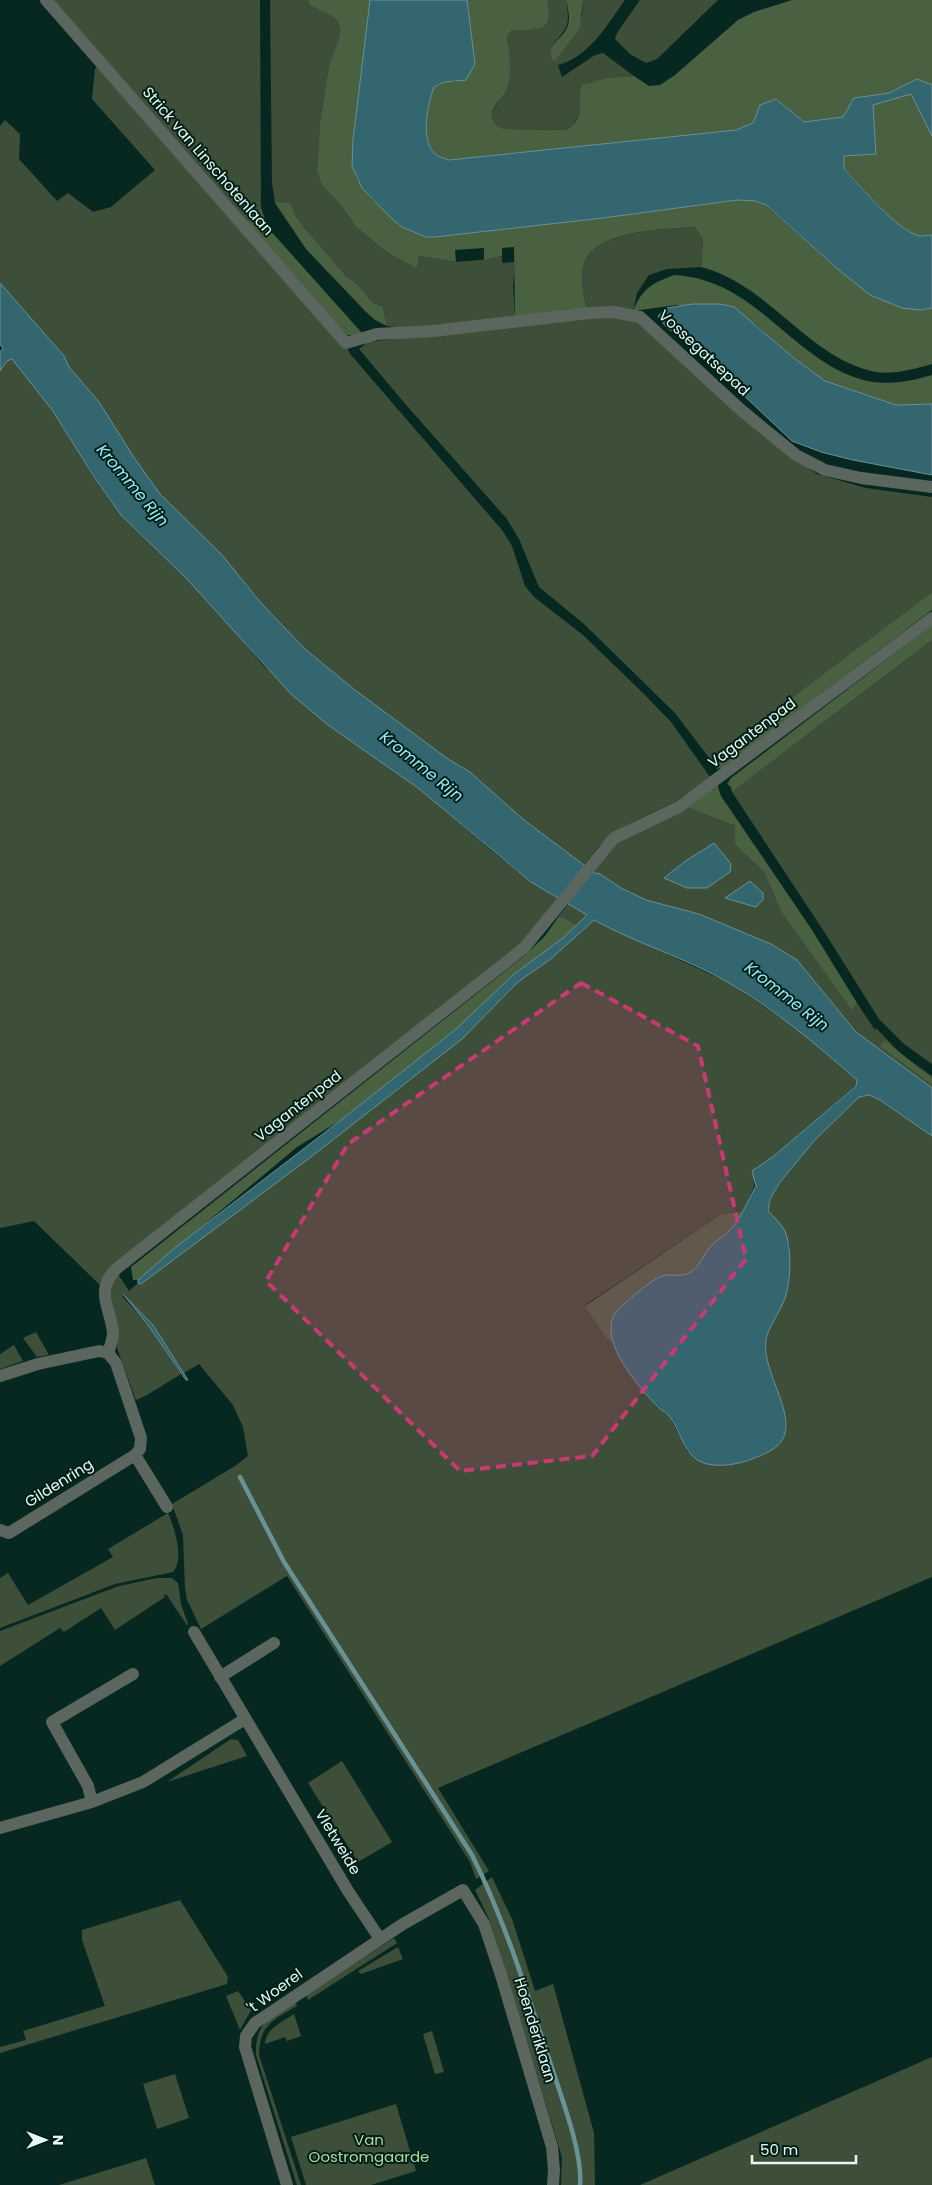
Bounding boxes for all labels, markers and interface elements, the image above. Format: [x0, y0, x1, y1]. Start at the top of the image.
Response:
street label: Strick van Linschotenlaan [138, 82, 279, 239]
street label: Vossegatsepad [654, 305, 755, 401]
water label: Kromme Rijn [91, 439, 174, 532]
street label: Vagantenpad [703, 693, 800, 773]
water label: Kromme Rijn [375, 726, 468, 807]
water label: Kromme Rijn [740, 956, 834, 1037]
street label: Vagantenpad [250, 1065, 346, 1146]
street label: Gildenring [20, 1453, 97, 1512]
street label: Vletweide [311, 1805, 366, 1879]
street label: 't Woerel [243, 1963, 307, 2018]
street label: Hoenderiklaan [510, 1975, 561, 2085]
north arrow [20, 2115, 70, 2165]
park label: Van Oostromgaarde [309, 2129, 429, 2167]
scale bar [752, 2132, 856, 2164]
text: N [48, 2135, 68, 2145]
text: 50 m [760, 2139, 798, 2160]

